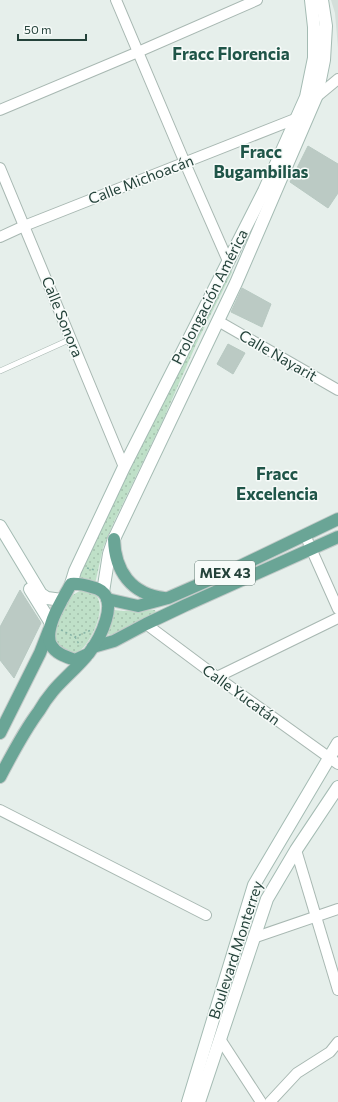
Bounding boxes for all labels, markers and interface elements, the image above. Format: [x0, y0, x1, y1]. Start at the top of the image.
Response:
scale bar [18, 16, 86, 42]
text: 50 m [24, 22, 52, 36]
district label: Fracc Florencia [172, 43, 290, 64]
district label: Fracc Bugambilias [213, 141, 309, 182]
street label: Calle Michoacán [85, 151, 196, 207]
street label: Prolongación América [167, 226, 251, 367]
street label: Calle Sonora [39, 274, 87, 360]
street label: Calle Nayarit [236, 326, 321, 385]
district label: Fracc Excelencia [236, 463, 318, 504]
road number: MEX 43 [195, 561, 255, 585]
street label: Calle Yucatán [199, 660, 284, 728]
street label: Boulevard Monterrey [204, 878, 266, 1021]

